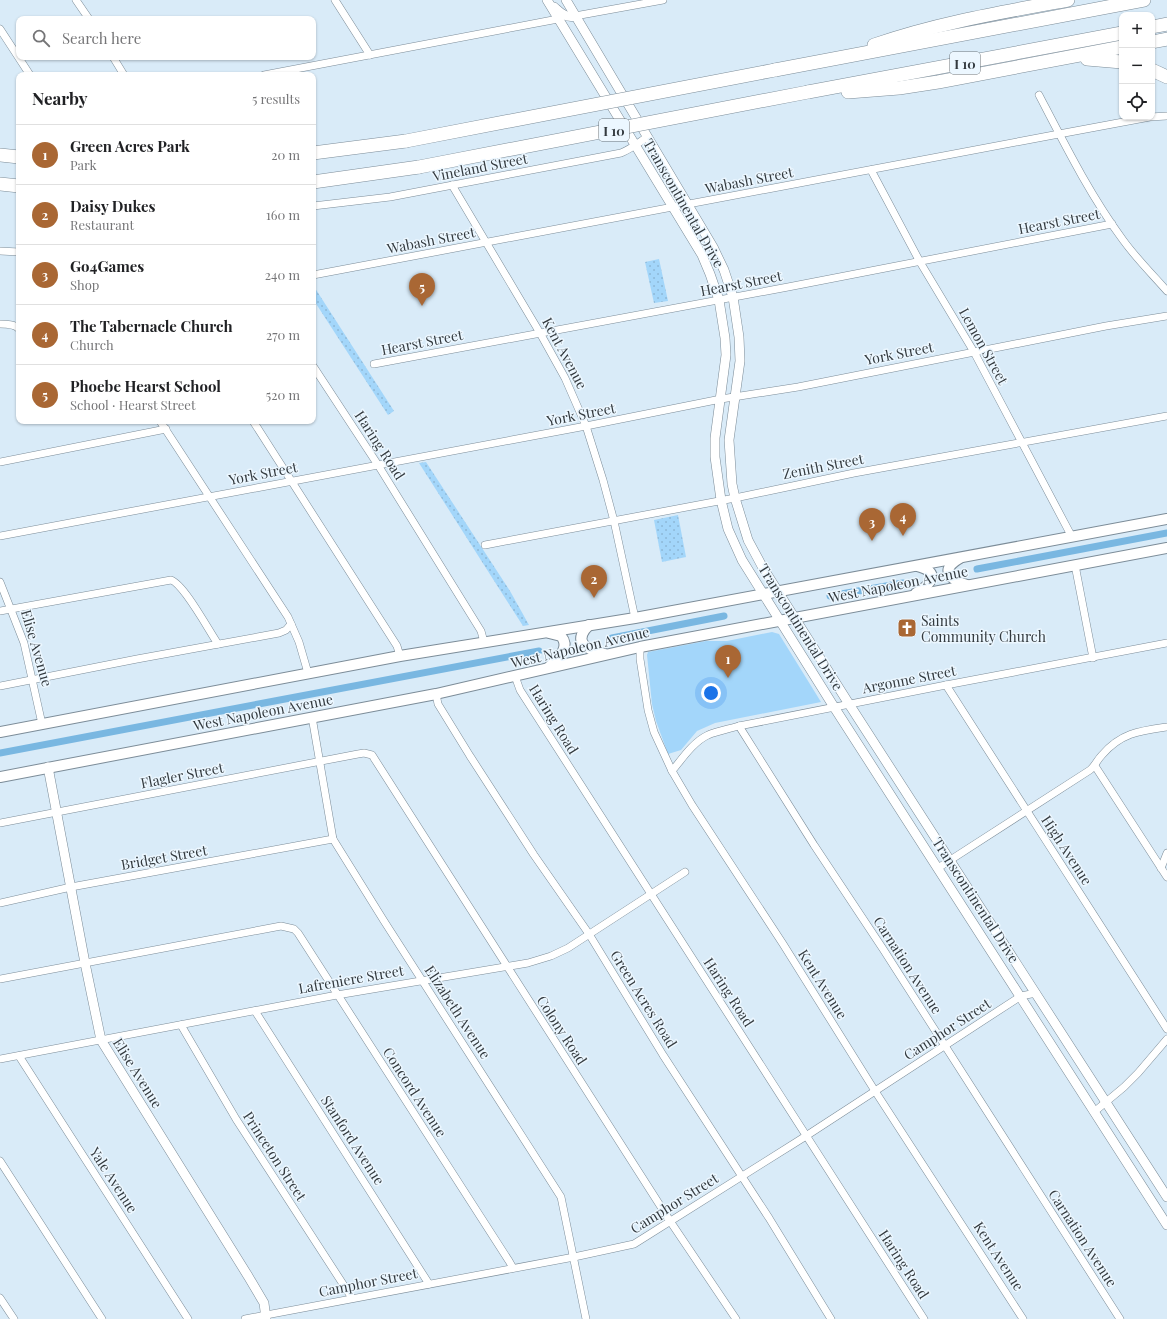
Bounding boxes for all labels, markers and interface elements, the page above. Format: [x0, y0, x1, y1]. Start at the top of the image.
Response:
map controls [1119, 12, 1155, 120]
button: + [1119, 12, 1155, 48]
search box [16, 16, 316, 60]
icon: search [30, 27, 52, 49]
text: Search here [62, 28, 141, 48]
button: − [1119, 48, 1155, 84]
road number: I 10 [950, 52, 980, 74]
button: locate [1119, 84, 1155, 120]
text: Nearby [32, 87, 87, 109]
text: 5 results [252, 90, 300, 107]
road number: I 10 [599, 119, 629, 141]
street label: Transcontinental Drive [639, 135, 729, 271]
text: Green Acres Park [70, 136, 190, 156]
text: 1 [43, 146, 47, 163]
text: 20 m [271, 146, 300, 163]
street label: Vineland Street [430, 148, 530, 186]
text: Park [70, 156, 97, 173]
street label: Wabash Street [702, 162, 796, 198]
text: Daisy Dukes [70, 196, 155, 216]
street label: Hearst Street [1017, 204, 1102, 238]
text: 2 [42, 206, 48, 223]
text: 160 m [266, 206, 300, 223]
text: Restaurant [70, 216, 134, 233]
street label: Wabash Street [384, 222, 478, 258]
text: Go4Games [70, 256, 144, 276]
text: 3 [42, 266, 48, 283]
text: 240 m [265, 266, 300, 283]
street label: Hearst Street [699, 266, 784, 300]
pin: 5 [409, 273, 435, 306]
text: Shop [70, 276, 99, 293]
street label: Lemon Street [955, 304, 1013, 389]
street label: Kent Avenue [538, 314, 592, 392]
text: The Tabernacle Church [70, 316, 233, 336]
street label: Hearst Street [380, 325, 465, 359]
text: 4 [42, 326, 48, 343]
text: 270 m [266, 326, 300, 343]
text: Church [70, 336, 114, 353]
street label: York Street [862, 337, 936, 369]
text: Phoebe Hearst School [70, 376, 221, 396]
text: 5 [42, 386, 48, 403]
text: 520 m [266, 386, 300, 403]
text: School · Hearst Street [70, 396, 196, 413]
street label: York Street [544, 398, 618, 430]
street label: Haring Road [351, 407, 409, 483]
street label: Zenith Street [781, 449, 866, 483]
street label: York Street [226, 457, 300, 489]
pin: 4 [890, 503, 916, 536]
pin: 3 [859, 508, 885, 541]
street label: Transcontinental Drive [754, 560, 848, 694]
street label: West Napoleon Avenue [826, 561, 969, 607]
pin: 2 [581, 565, 607, 598]
street label: Elise Avenue [17, 607, 57, 689]
place label: Saints Community Church [921, 611, 1047, 646]
church icon: Saints Community Church [896, 617, 918, 639]
street label: West Napoleon Avenue [508, 622, 651, 672]
pin: 1 [715, 645, 741, 678]
street label: Argonne Street [860, 660, 958, 698]
street label: Haring Road [525, 681, 583, 757]
your location [701, 683, 721, 703]
street label: West Napoleon Avenue [191, 689, 334, 735]
street label: Flagler Street [139, 757, 226, 792]
street label: High Avenue [1037, 811, 1097, 889]
street label: Transcontinental Drive [928, 834, 1024, 966]
street label: Bridget Street [119, 840, 210, 874]
street label: Carnation Avenue [869, 913, 947, 1017]
street label: Kent Avenue [794, 946, 852, 1022]
street label: Green Acres Road [606, 947, 682, 1051]
street label: Haring Road [700, 954, 758, 1030]
street label: Lafreniere Street [297, 960, 406, 998]
street label: Elizabeth Avenue [421, 962, 495, 1062]
street label: Colony Road [533, 992, 591, 1068]
street label: Camphor Street [900, 993, 995, 1064]
street label: Elise Avenue [109, 1034, 167, 1112]
street label: Concord Avenue [379, 1043, 451, 1141]
street label: Stanford Avenue [317, 1092, 389, 1188]
street label: Princeton Street [239, 1108, 312, 1205]
street label: Yale Avenue [85, 1143, 142, 1216]
street label: Camphor Street [627, 1168, 722, 1238]
street label: Carnation Avenue [1044, 1186, 1122, 1290]
street label: Kent Avenue [970, 1218, 1028, 1294]
street label: Haring Road [875, 1226, 933, 1302]
street label: Camphor Street [317, 1263, 420, 1301]

